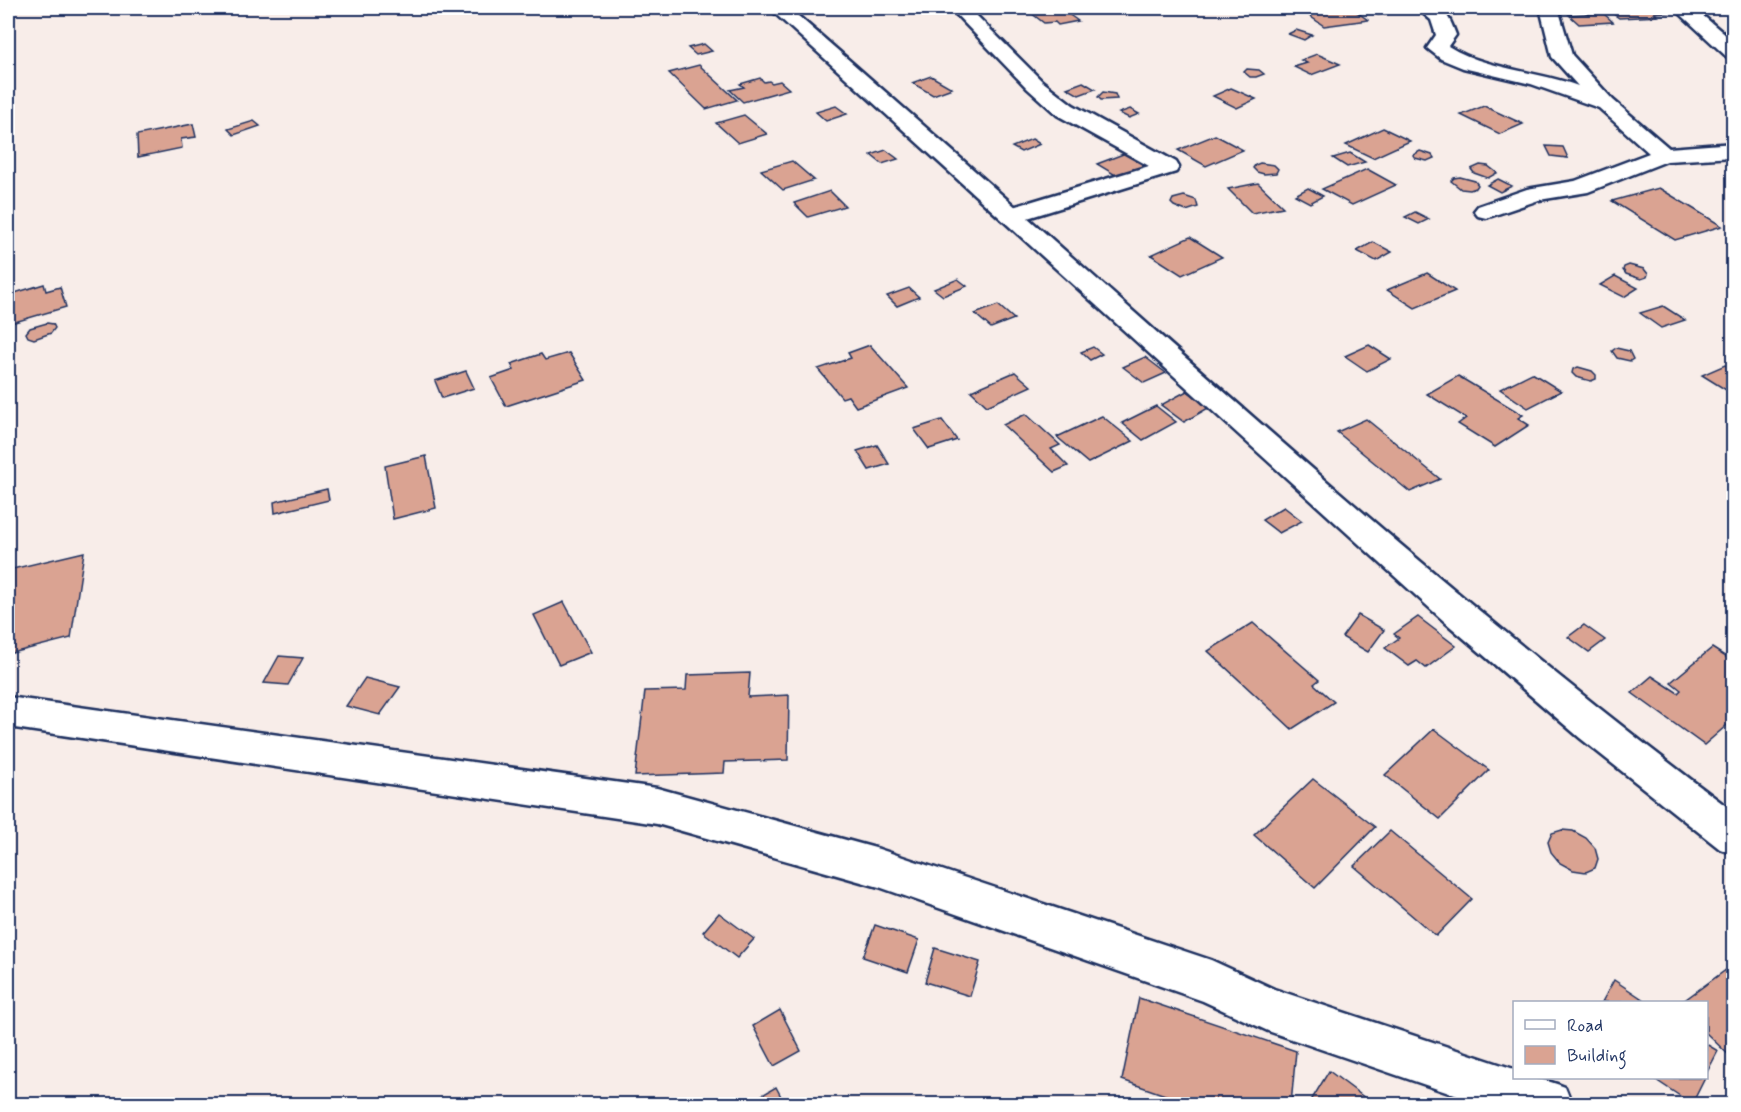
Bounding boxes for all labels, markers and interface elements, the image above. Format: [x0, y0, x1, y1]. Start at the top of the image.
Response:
legend [1513, 1001, 1708, 1079]
text: Road [1567, 1014, 1603, 1038]
text: Building [1567, 1044, 1627, 1070]

